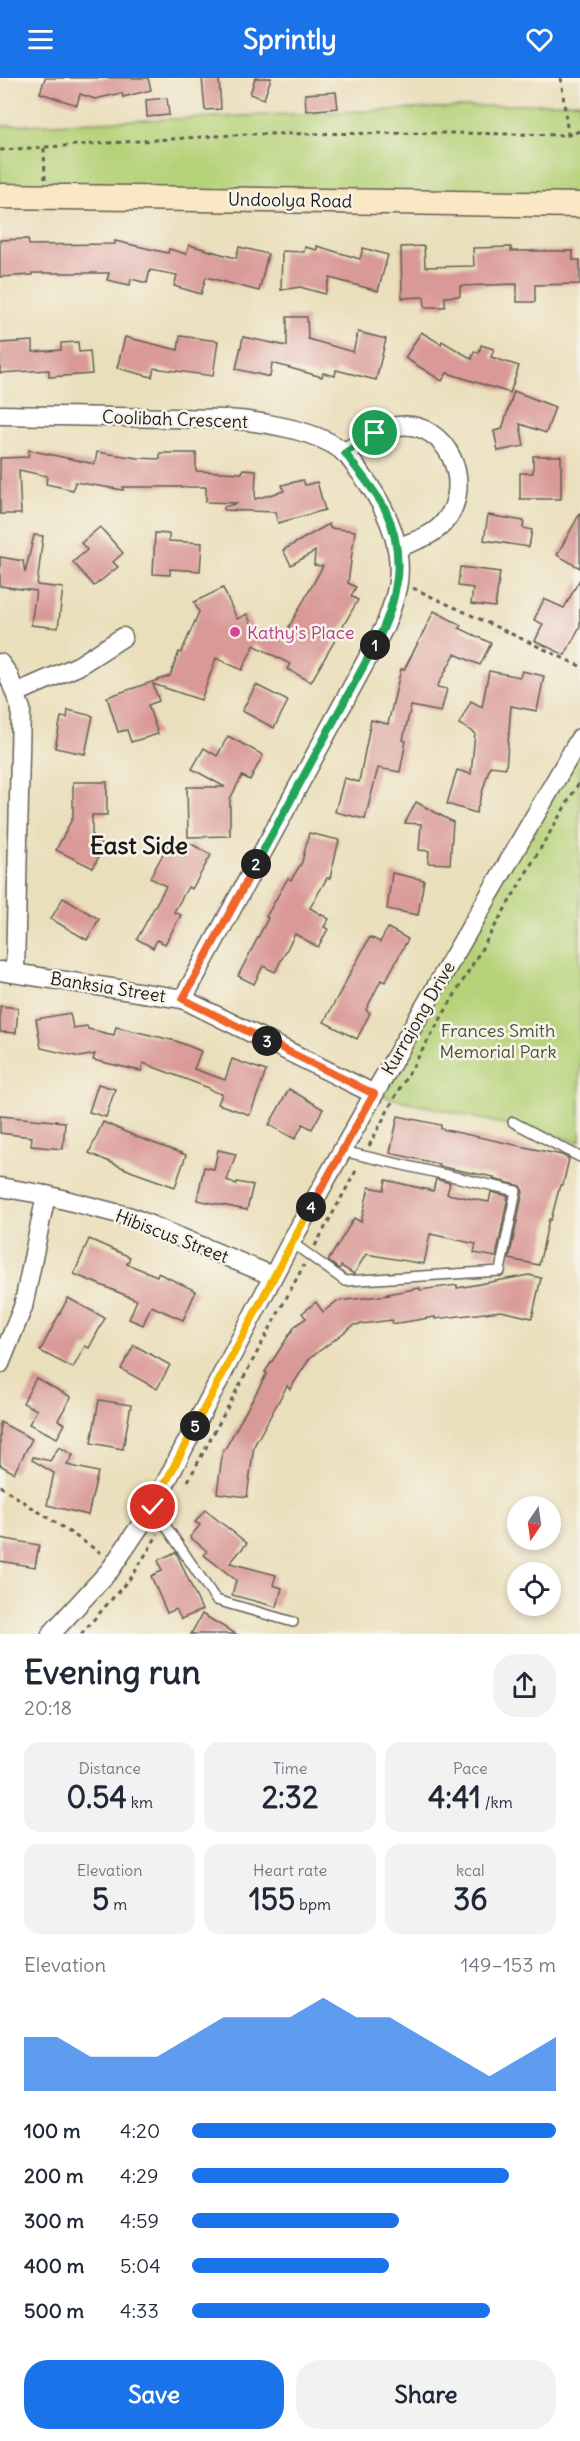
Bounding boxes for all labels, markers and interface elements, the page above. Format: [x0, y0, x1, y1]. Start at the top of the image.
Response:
text: Sprintly [243, 22, 337, 56]
icon: menu [24, 23, 57, 56]
icon: heart [523, 23, 556, 56]
street label: Undoolya Road [228, 187, 353, 213]
street label: Coolibah Crescent [102, 405, 248, 433]
pin [349, 407, 400, 458]
icon: arrive [358, 416, 391, 449]
place label: Kathy's Place [247, 621, 354, 644]
marker: Kathy's Place [228, 625, 242, 639]
pin: 1 [360, 630, 390, 660]
text: 1 [372, 635, 378, 655]
district label: East Side [90, 830, 188, 860]
pin: 2 [241, 849, 271, 879]
text: 2 [252, 854, 260, 874]
street label: Kurrajong Drive [376, 957, 460, 1079]
street label: Banksia Street [49, 967, 167, 1007]
park label: Frances Smith Memorial Park [439, 1019, 557, 1063]
pin: 3 [252, 1026, 282, 1056]
text: 3 [262, 1031, 272, 1051]
pin: 4 [296, 1192, 326, 1222]
text: 4 [306, 1197, 316, 1217]
street label: Hibiscus Street [112, 1204, 232, 1268]
pin: 5 [180, 1411, 210, 1441]
text: 5 [190, 1416, 200, 1436]
pin [127, 1481, 178, 1532]
icon: check [136, 1490, 169, 1523]
north arrow [507, 1496, 561, 1550]
map controls [507, 1496, 561, 1616]
button: locate [507, 1562, 561, 1616]
text: Evening run [24, 1651, 200, 1693]
button: share [493, 1654, 556, 1717]
text: 20:18 [24, 1695, 72, 1720]
text: Distance [78, 1758, 141, 1778]
text: Time [273, 1758, 307, 1778]
text: Pace [453, 1758, 488, 1778]
text: 0.54 [66, 1778, 127, 1816]
text: 2:32 [262, 1778, 318, 1816]
text: 4:41 [428, 1778, 481, 1816]
text: km [127, 1792, 153, 1812]
text: /km [481, 1792, 513, 1812]
text: Elevation [77, 1860, 143, 1880]
text: Heart rate [253, 1860, 327, 1880]
text: kcal [456, 1860, 485, 1880]
text: 5 [92, 1880, 109, 1918]
text: 155 [249, 1880, 295, 1918]
text: 36 [453, 1880, 488, 1918]
text: m [109, 1894, 127, 1914]
text: bpm [295, 1894, 331, 1914]
text: Elevation [24, 1952, 106, 1977]
text: 149–153 m [461, 1952, 556, 1977]
text: 100 m [24, 2118, 81, 2143]
text: 4:20 [120, 2118, 160, 2143]
text: 200 m [24, 2163, 84, 2188]
text: 4:29 [120, 2163, 159, 2188]
text: 300 m [24, 2208, 84, 2233]
text: 4:59 [120, 2208, 159, 2233]
text: 400 m [24, 2253, 84, 2278]
text: 5:04 [120, 2253, 161, 2278]
text: 500 m [24, 2298, 84, 2323]
text: 4:33 [120, 2298, 159, 2323]
button: Save [24, 2360, 284, 2429]
button: Share [296, 2360, 556, 2429]

